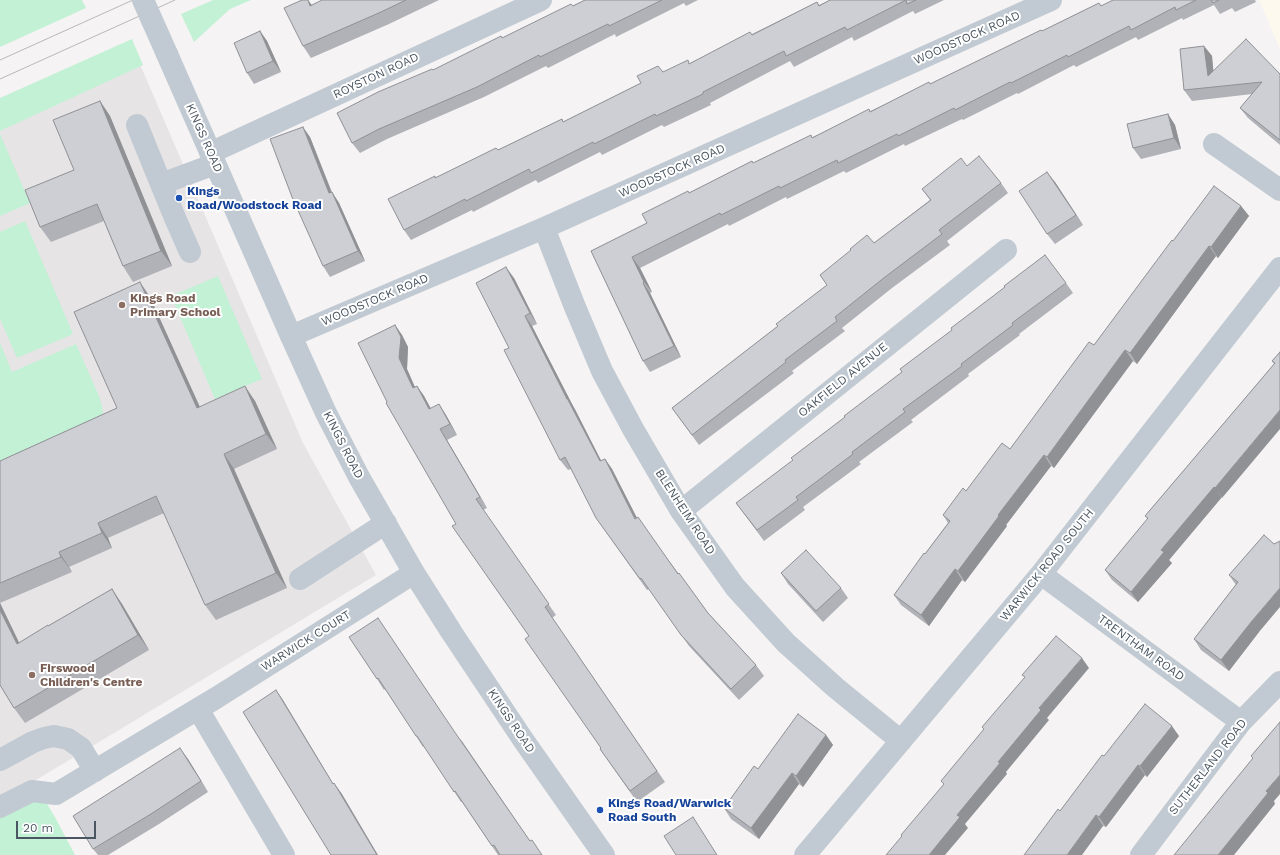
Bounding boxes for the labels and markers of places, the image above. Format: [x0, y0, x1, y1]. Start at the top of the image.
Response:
place label: Kings Road/Woodstock Road [187, 184, 322, 212]
marker: Kings Road/Woodstock Road [174, 193, 184, 203]
place label: Kings Road Primary School [130, 291, 221, 319]
marker: Kings Road Primary School [117, 300, 127, 310]
place label: Firswood Children's Centre [40, 661, 142, 689]
marker: Firswood Children's Centre [27, 670, 37, 680]
place label: Kings Road/Warwick Road South [608, 796, 731, 824]
marker: Kings Road/Warwick Road South [595, 805, 605, 815]

